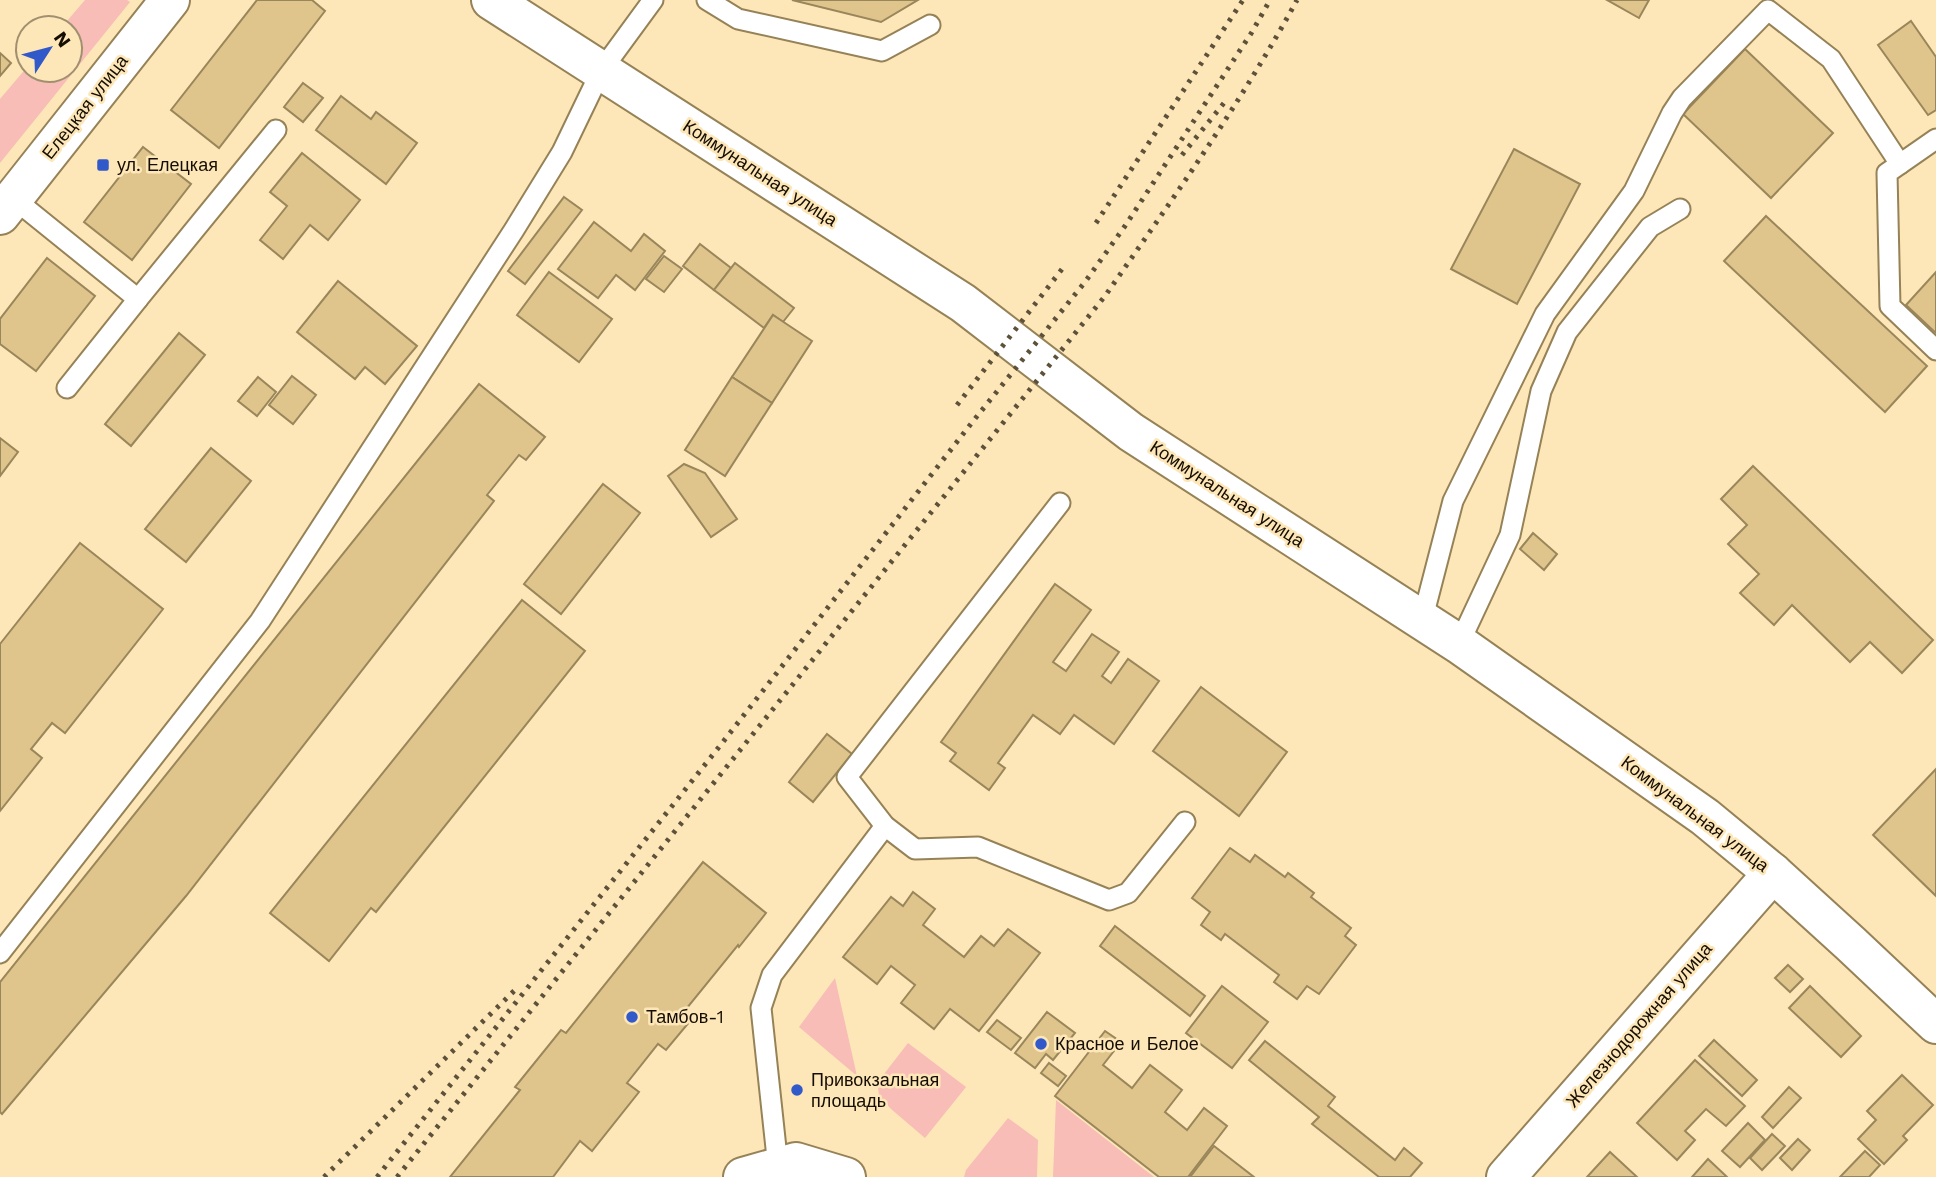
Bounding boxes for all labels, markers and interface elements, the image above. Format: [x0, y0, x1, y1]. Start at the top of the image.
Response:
north arrow [14, 14, 84, 84]
text: N [49, 27, 76, 52]
street label: Елецкая улица [37, 50, 132, 163]
street label: Коммунальная улица [679, 115, 842, 231]
place label: ул. Елецкая [117, 154, 218, 175]
marker: ул. Елецкая [95, 157, 111, 173]
street label: Коммунальная улица [1146, 436, 1309, 552]
street label: Коммунальная улица [1617, 751, 1774, 877]
street label: Железнодорожная улица [1561, 937, 1717, 1111]
place label: Тамбов-1 [646, 1006, 724, 1027]
marker: Тамбов-1 [624, 1009, 640, 1025]
place label: Красное и Белое [1055, 1033, 1199, 1054]
marker: Красное и Белое [1033, 1036, 1049, 1052]
place label: Привокзальная площадь [811, 1069, 939, 1111]
marker: Привокзальная площадь [789, 1082, 805, 1098]

